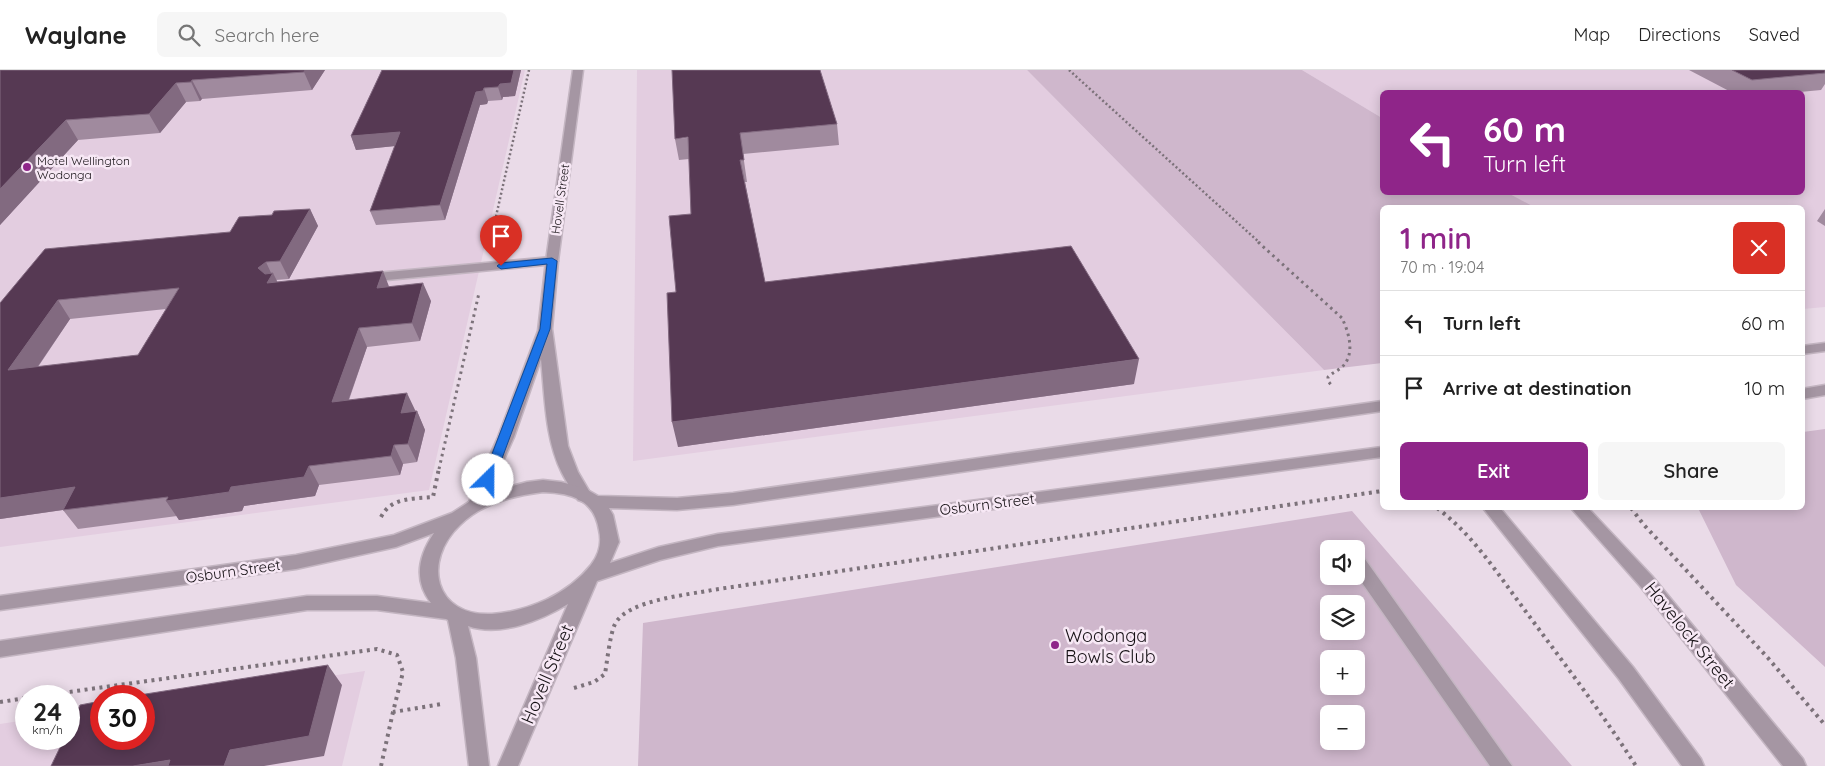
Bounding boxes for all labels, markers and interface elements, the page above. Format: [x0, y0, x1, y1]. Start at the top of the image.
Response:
search box [157, 12, 507, 57]
text: Waylane [25, 20, 127, 50]
icon: search [175, 21, 203, 49]
text: Search here [215, 23, 319, 47]
text: Map [1573, 23, 1610, 46]
text: Directions [1638, 23, 1721, 46]
text: Saved [1749, 23, 1800, 46]
text: 60 m [1483, 107, 1566, 151]
icon: left [1400, 110, 1465, 175]
text: Turn left [1483, 150, 1566, 178]
place label: Motel Wellington Wodonga [37, 153, 130, 182]
marker: Motel Wellington Wodonga [21, 161, 33, 173]
street label: Hovell Street [548, 163, 572, 235]
pin [480, 215, 522, 266]
text: 1 min [1400, 219, 1472, 257]
icon: arrive [487, 222, 515, 250]
button: close [1733, 222, 1785, 274]
text: 70 m · 19:04 [1400, 257, 1484, 277]
icon: left [1400, 309, 1428, 337]
text: Turn left [1443, 311, 1521, 335]
text: 60 m [1741, 311, 1785, 335]
icon: arrive [1400, 374, 1428, 402]
text: Arrive at destination [1443, 376, 1632, 400]
text: 10 m [1744, 376, 1785, 400]
button: Exit [1400, 442, 1588, 500]
button: Share [1598, 442, 1785, 500]
position arrow [461, 453, 513, 505]
street label: Osburn Street [938, 489, 1036, 519]
map controls [1320, 540, 1365, 750]
button: sound [1320, 540, 1365, 585]
street label: Osburn Street [184, 555, 282, 587]
street label: Havelock Street [1640, 577, 1740, 693]
button: layers [1320, 595, 1365, 640]
street label: Hovell Street [516, 621, 578, 727]
place label: Wodonga Bowls Club [1065, 624, 1156, 668]
marker: Wodonga Bowls Club [1049, 639, 1061, 651]
button: + [1320, 650, 1365, 695]
speed limit sign: 30 [90, 685, 155, 750]
text: 24 [33, 696, 62, 727]
button: − [1320, 705, 1365, 750]
text: km/h [32, 722, 63, 737]

